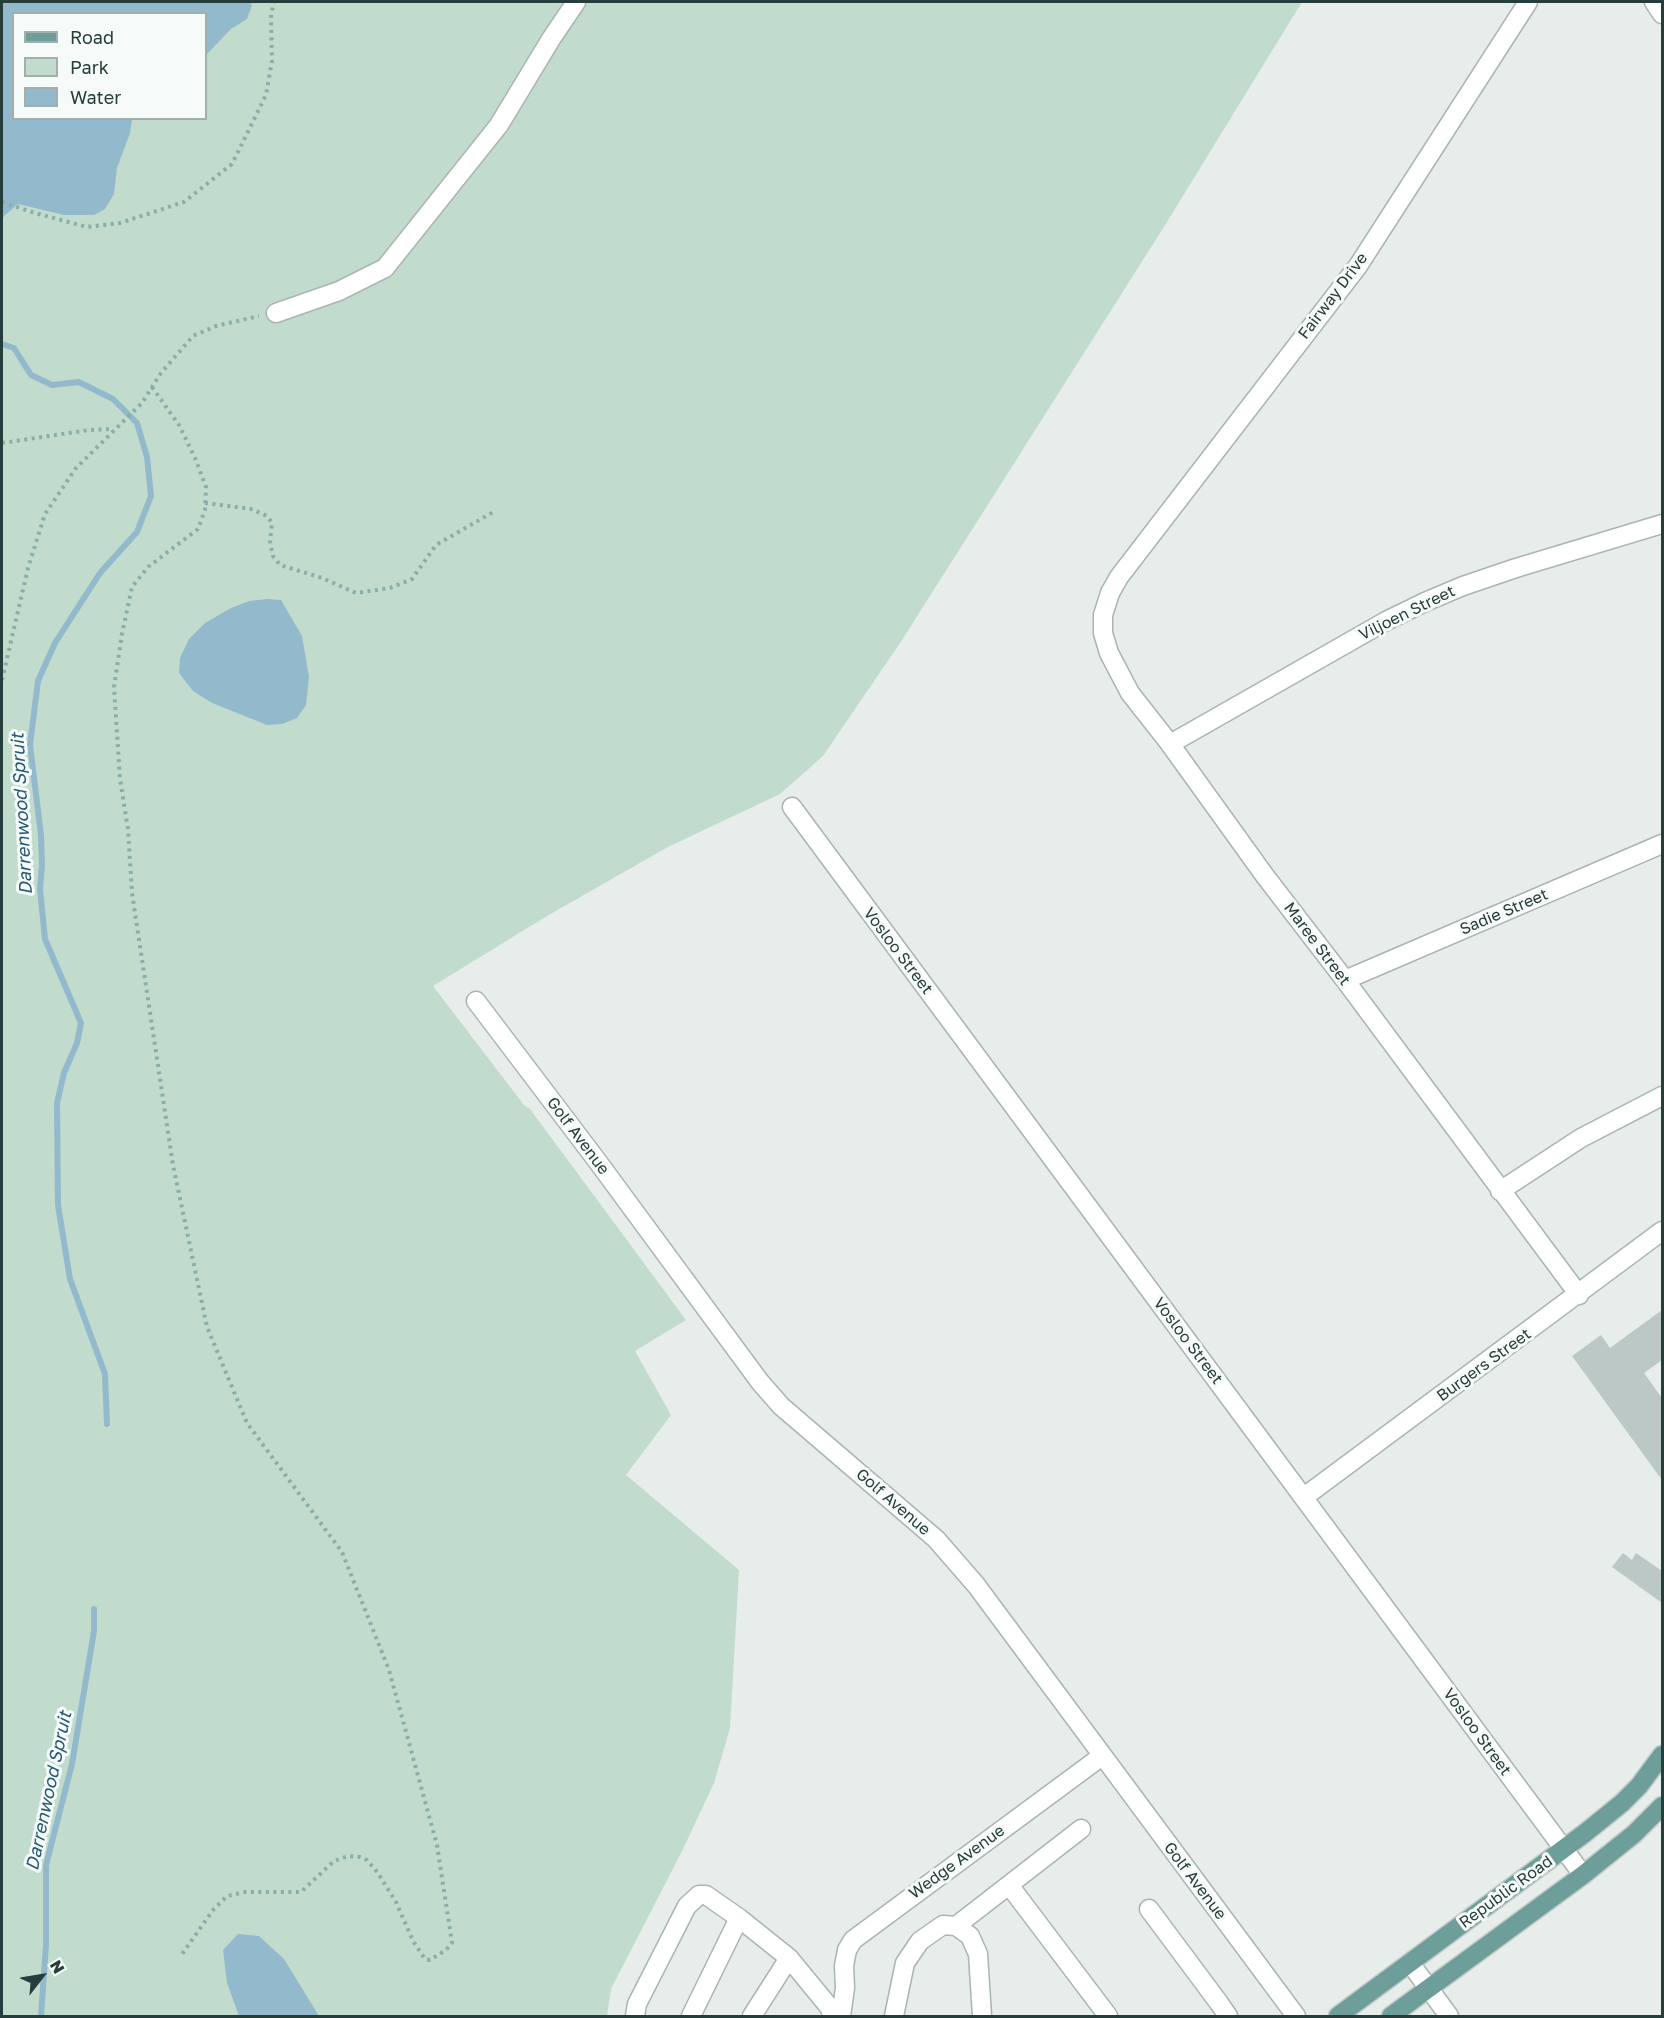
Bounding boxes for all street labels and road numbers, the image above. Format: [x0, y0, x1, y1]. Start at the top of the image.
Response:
street label: Fairway Drive [1294, 249, 1372, 343]
street label: Viljoen Street [1356, 581, 1458, 645]
street label: Sadie Street [1457, 885, 1551, 939]
street label: Maree Street [1280, 899, 1354, 989]
street label: Vosloo Street [859, 904, 937, 998]
street label: Golf Avenue [543, 1093, 613, 1179]
street label: Vosloo Street [1149, 1294, 1227, 1388]
street label: Burgers Street [1433, 1324, 1535, 1406]
street label: Golf Avenue [852, 1465, 934, 1539]
street label: Vosloo Street [1439, 1685, 1515, 1779]
street label: Wedge Avenue [905, 1821, 1009, 1903]
street label: Golf Avenue [1160, 1838, 1230, 1924]
street label: Republic Road [1456, 1852, 1556, 1932]

